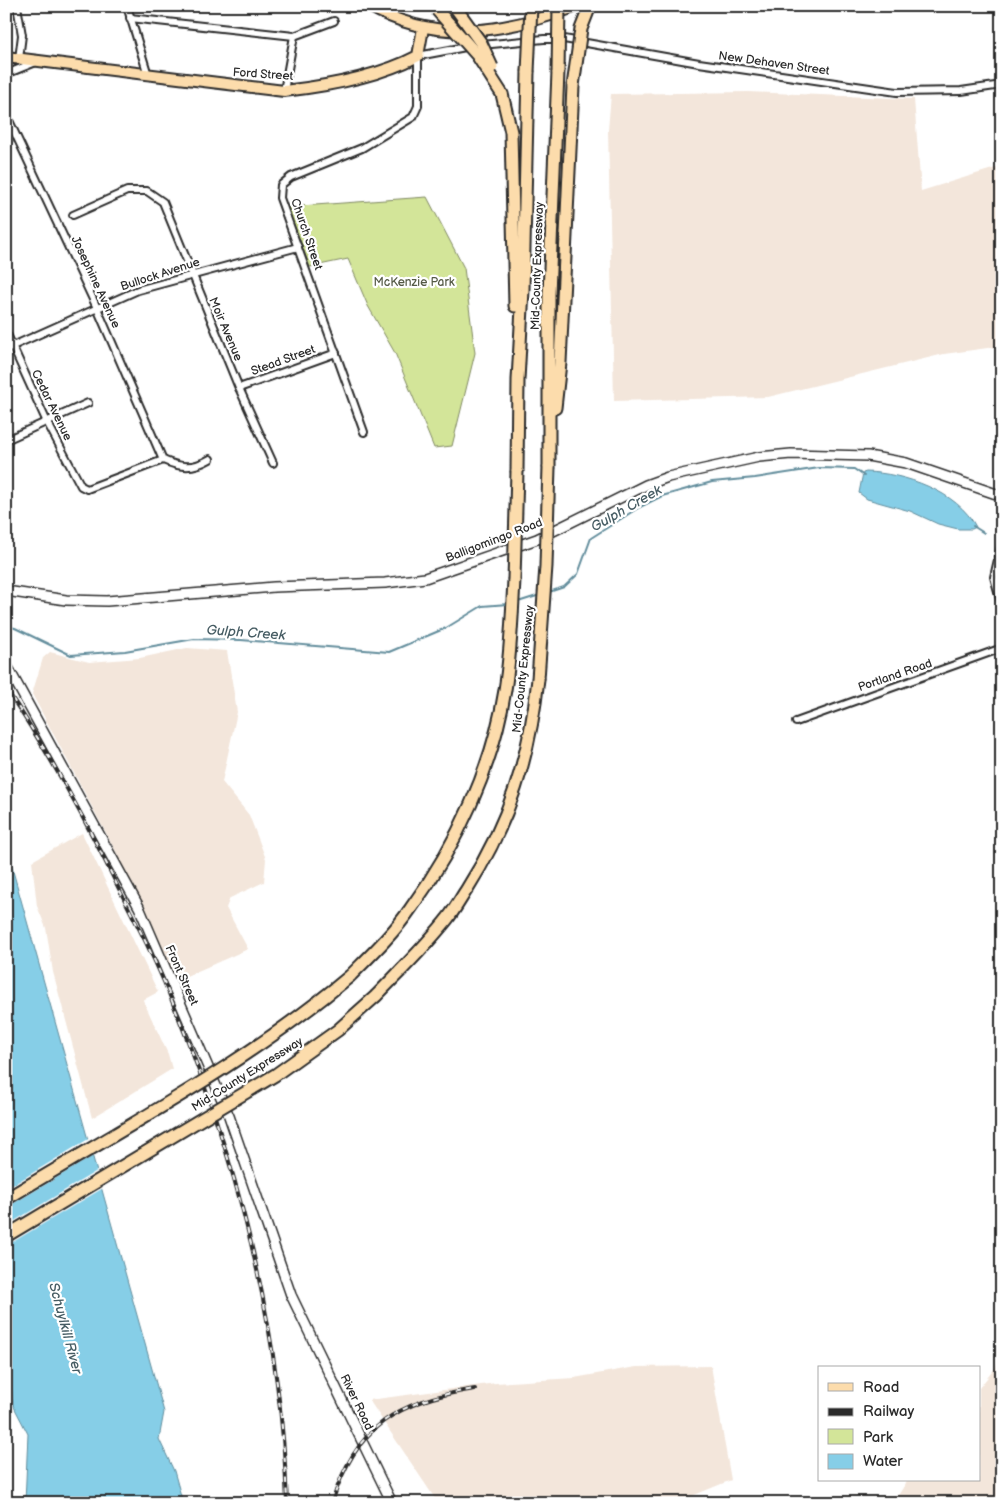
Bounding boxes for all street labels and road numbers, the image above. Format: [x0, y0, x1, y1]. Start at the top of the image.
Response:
street label: New Dehaven Street [717, 48, 831, 79]
street label: Ford Street [232, 65, 294, 84]
street label: Church Street [287, 196, 326, 272]
street label: Mid-County Expressway [528, 201, 547, 330]
street label: Josephine Avenue [68, 234, 123, 331]
street label: Bullock Avenue [118, 255, 202, 294]
street label: Moir Avenue [205, 295, 246, 363]
street label: Stead Street [249, 342, 318, 379]
street label: Cedar Avenue [28, 367, 75, 443]
street label: Balligomingo Road [444, 515, 545, 566]
street label: Mid-County Expressway [509, 604, 538, 734]
street label: Portland Road [856, 656, 934, 695]
street label: Front Street [162, 943, 202, 1008]
street label: Mid-County Expressway [189, 1034, 306, 1115]
street label: River Road [337, 1372, 377, 1433]

